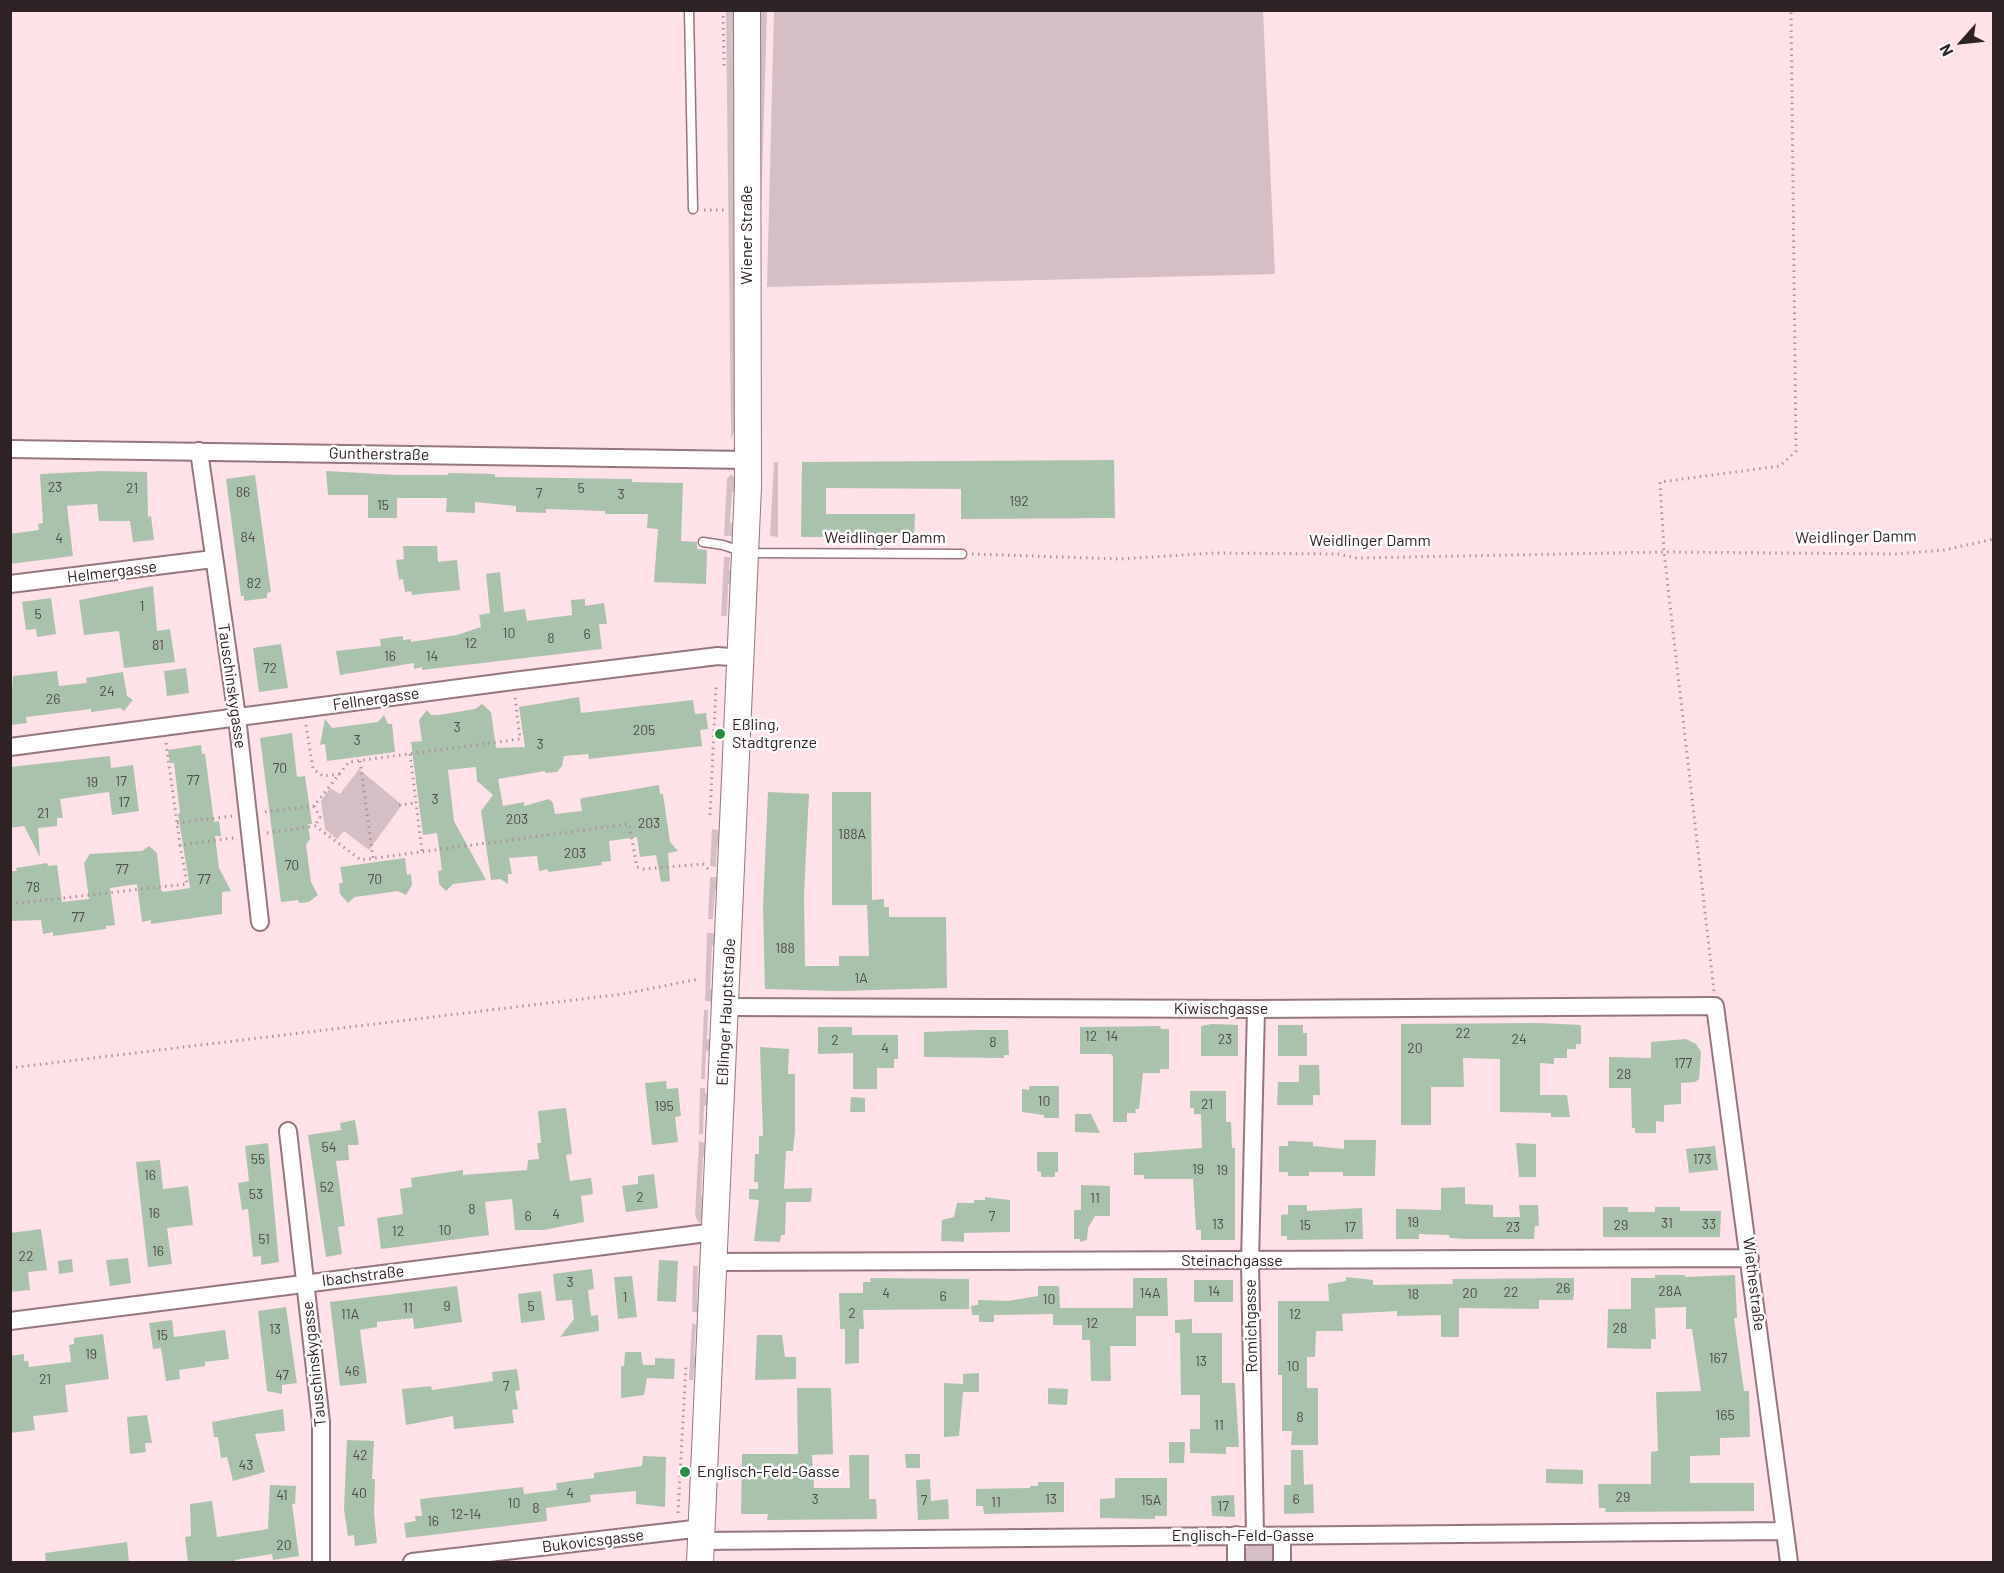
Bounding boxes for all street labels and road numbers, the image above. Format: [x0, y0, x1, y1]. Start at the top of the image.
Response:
street label: Wiener Straße [737, 185, 757, 285]
street label: Guntherstraße [329, 444, 429, 464]
street label: Weidlinger Damm [1795, 526, 1917, 548]
street label: Weidlinger Damm [824, 528, 946, 548]
street label: Weidlinger Damm [1309, 531, 1431, 551]
street label: Helmergasse [66, 557, 158, 587]
street label: Tauschinskygasse [214, 622, 250, 750]
street label: Fellnergasse [331, 683, 421, 715]
street label: Eßlinger Hauptstraße [713, 938, 739, 1086]
street label: Kiwischgasse [1174, 999, 1268, 1019]
street label: Wiethestraße [1739, 1236, 1769, 1332]
street label: Steinachgasse [1181, 1251, 1283, 1271]
street label: Ibachstraße [321, 1261, 405, 1291]
street label: Romichgasse [1241, 1279, 1261, 1373]
street label: Tauschinskygasse [298, 1300, 330, 1428]
street label: Bukovicsgasse [541, 1525, 645, 1557]
street label: Englisch-Feld-Gasse [1172, 1526, 1314, 1546]

